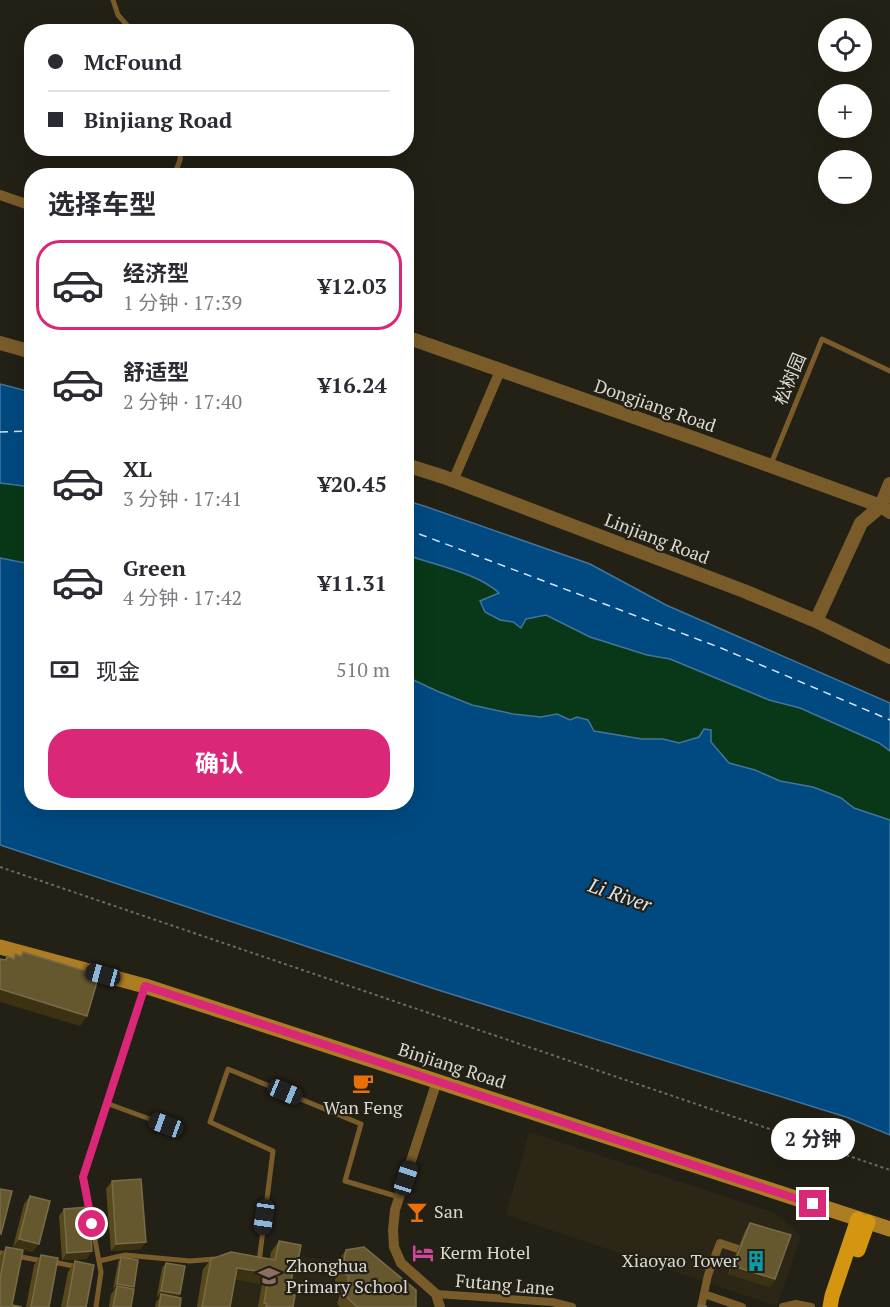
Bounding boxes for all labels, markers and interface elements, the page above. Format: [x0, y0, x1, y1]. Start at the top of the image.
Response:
map controls [818, 18, 872, 204]
button: locate [818, 18, 872, 72]
text: McFound [84, 47, 182, 76]
button: + [818, 84, 872, 138]
text: Binjiang Road [84, 105, 232, 134]
button: − [818, 150, 872, 204]
text: 选择车型 [48, 186, 156, 222]
icon: car [51, 258, 105, 312]
text: 经济型 [123, 258, 189, 287]
text: ¥12.03 [318, 271, 387, 300]
text: 1 分钟 · 17:39 [123, 289, 242, 316]
street label: 松树园 [767, 349, 811, 408]
icon: car [51, 357, 105, 411]
text: 舒适型 [123, 357, 189, 386]
text: ¥16.24 [318, 370, 387, 399]
street label: Dongjiang Road [591, 373, 719, 437]
text: 2 分钟 · 17:40 [123, 388, 242, 415]
text: XL [123, 454, 152, 483]
icon: car [51, 456, 105, 510]
text: ¥20.45 [318, 469, 387, 498]
text: 3 分钟 · 17:41 [123, 485, 242, 512]
street label: Linjiang Road [602, 507, 713, 569]
text: Green [123, 553, 186, 582]
icon: car [51, 555, 105, 609]
text: ¥11.31 [318, 568, 387, 597]
text: 4 分钟 · 17:42 [123, 584, 242, 611]
icon: cash [48, 653, 81, 686]
text: 现金 [96, 656, 140, 685]
text: 510 m [336, 656, 390, 683]
button: 确认 [48, 729, 390, 798]
water label: Li River [584, 871, 656, 918]
car [83, 962, 123, 988]
street label: Binjiang Road [396, 1036, 509, 1094]
cafe icon: Wan Feng [351, 1071, 375, 1095]
car [265, 1077, 305, 1107]
place label: Wan Feng [324, 1095, 403, 1119]
car [146, 1110, 186, 1140]
callout: 2 分钟 [771, 1117, 855, 1159]
text: 2 分钟 [785, 1125, 841, 1152]
car [392, 1158, 420, 1198]
route end [799, 1190, 826, 1217]
car [253, 1198, 275, 1236]
place label: San [434, 1199, 464, 1223]
bar icon: San [405, 1200, 429, 1224]
route start [78, 1210, 105, 1237]
place label: Kerm Hotel [440, 1240, 531, 1264]
hotel icon: Kerm Hotel [411, 1241, 435, 1265]
place label: Xiaoyao Tower [622, 1248, 739, 1272]
building icon: Xiaoyao Tower [744, 1249, 768, 1273]
place label: Zhonghua Primary School [286, 1253, 408, 1298]
school or university icon: Zhonghua Primary School [257, 1264, 281, 1288]
street label: Futang Lane [455, 1268, 556, 1300]

